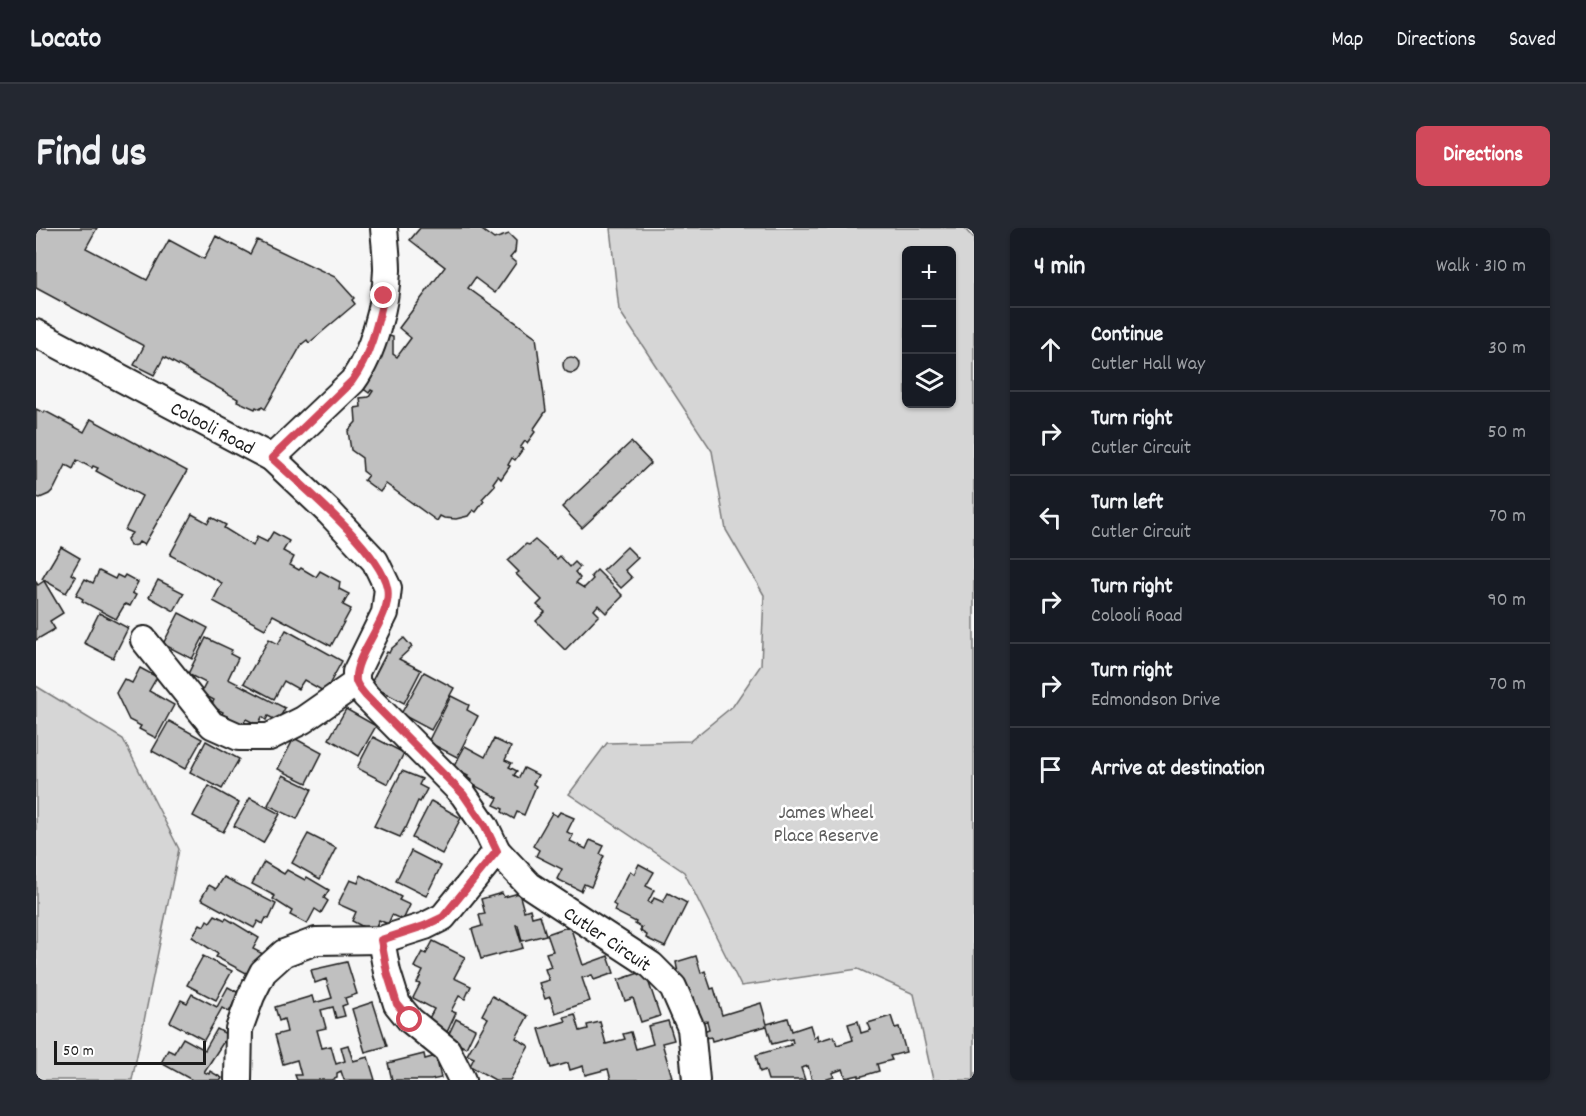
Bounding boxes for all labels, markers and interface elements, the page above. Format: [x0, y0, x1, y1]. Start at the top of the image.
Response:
text: Locato [30, 21, 101, 61]
text: Map [1332, 26, 1363, 56]
text: Directions [1396, 26, 1476, 56]
text: Saved [1509, 26, 1556, 56]
text: Find us [36, 126, 147, 186]
button: Directions [1416, 126, 1550, 186]
map controls [902, 246, 956, 408]
button: + [902, 246, 956, 300]
text: 4 min [1034, 249, 1085, 286]
text: Walk · 310 m [1436, 253, 1526, 281]
route end [370, 282, 396, 308]
button: − [902, 300, 956, 354]
text: Continue [1091, 320, 1163, 351]
icon: ahead [1034, 333, 1067, 366]
text: 30 m [1488, 335, 1526, 363]
text: Cutler Hall Way [1091, 351, 1205, 379]
button: layers [902, 354, 956, 408]
street label: Colooli Road [165, 396, 259, 464]
text: Turn right [1091, 404, 1173, 435]
icon: right [1034, 417, 1067, 450]
text: 50 m [1488, 419, 1526, 447]
text: Cutler Circuit [1091, 435, 1191, 463]
text: Turn left [1091, 488, 1163, 519]
icon: left [1034, 501, 1067, 534]
text: 70 m [1489, 503, 1526, 531]
text: Cutler Circuit [1091, 519, 1191, 547]
text: Turn right [1091, 572, 1173, 603]
icon: right [1034, 585, 1067, 618]
text: 90 m [1488, 587, 1526, 615]
text: Colooli Road [1091, 603, 1183, 631]
text: Turn right [1091, 656, 1173, 687]
icon: right [1034, 669, 1067, 702]
text: 70 m [1489, 671, 1526, 699]
text: Edmondson Drive [1091, 687, 1220, 715]
icon: arrive [1034, 753, 1067, 786]
text: Arrive at destination [1091, 754, 1265, 785]
park label: James Wheel Place Reserve [774, 800, 879, 851]
street label: Cutler Circuit [557, 901, 656, 980]
route start [396, 1006, 422, 1032]
scale bar [54, 1038, 206, 1066]
text: 50 m [63, 1040, 94, 1063]

